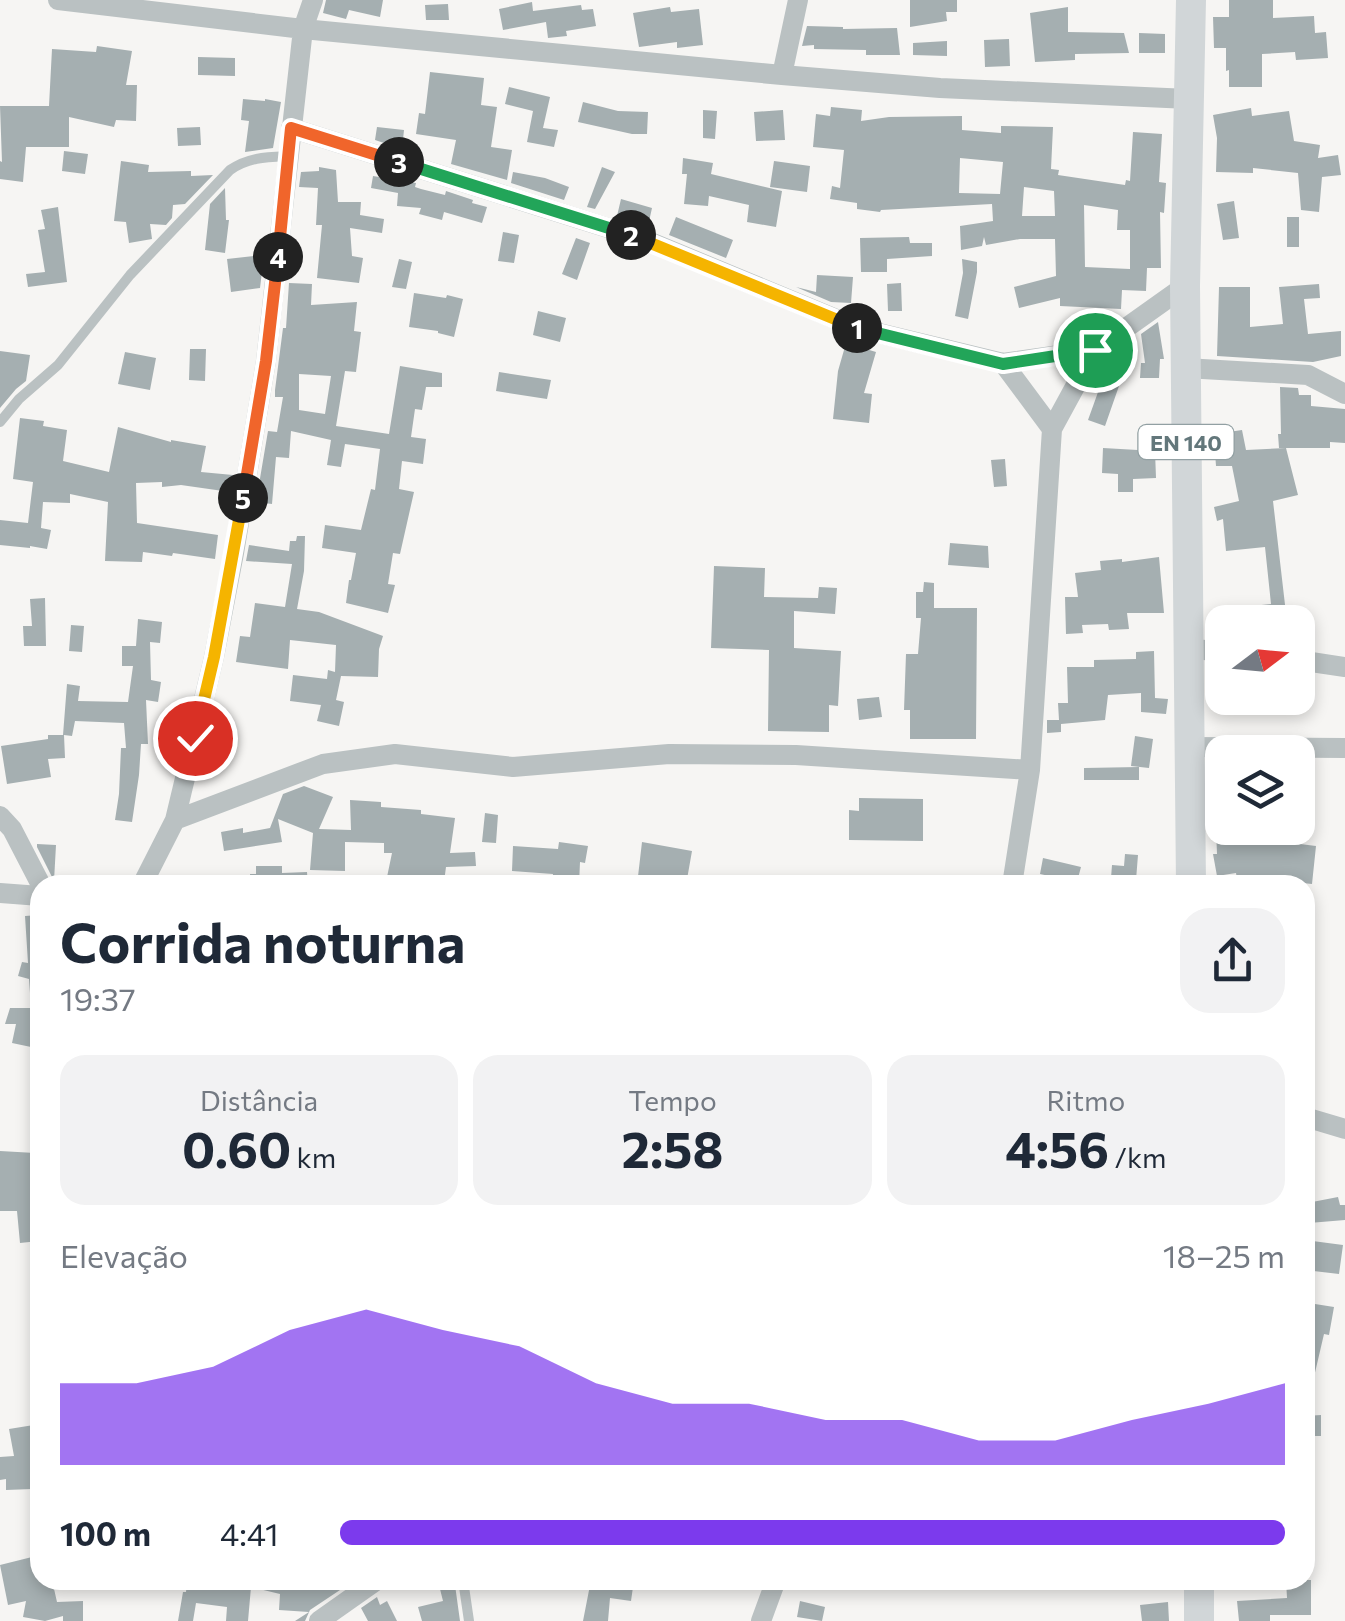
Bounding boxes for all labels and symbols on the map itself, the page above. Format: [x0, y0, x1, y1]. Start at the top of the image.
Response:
pin: 3 [374, 137, 424, 187]
pin: 2 [606, 210, 656, 260]
pin: 4 [253, 232, 303, 282]
pin: 1 [832, 303, 882, 353]
pin [1053, 308, 1138, 393]
road number: EN 140 [1138, 425, 1234, 459]
pin: 5 [218, 473, 268, 523]
north arrow [1205, 605, 1315, 715]
pin [153, 696, 238, 781]

